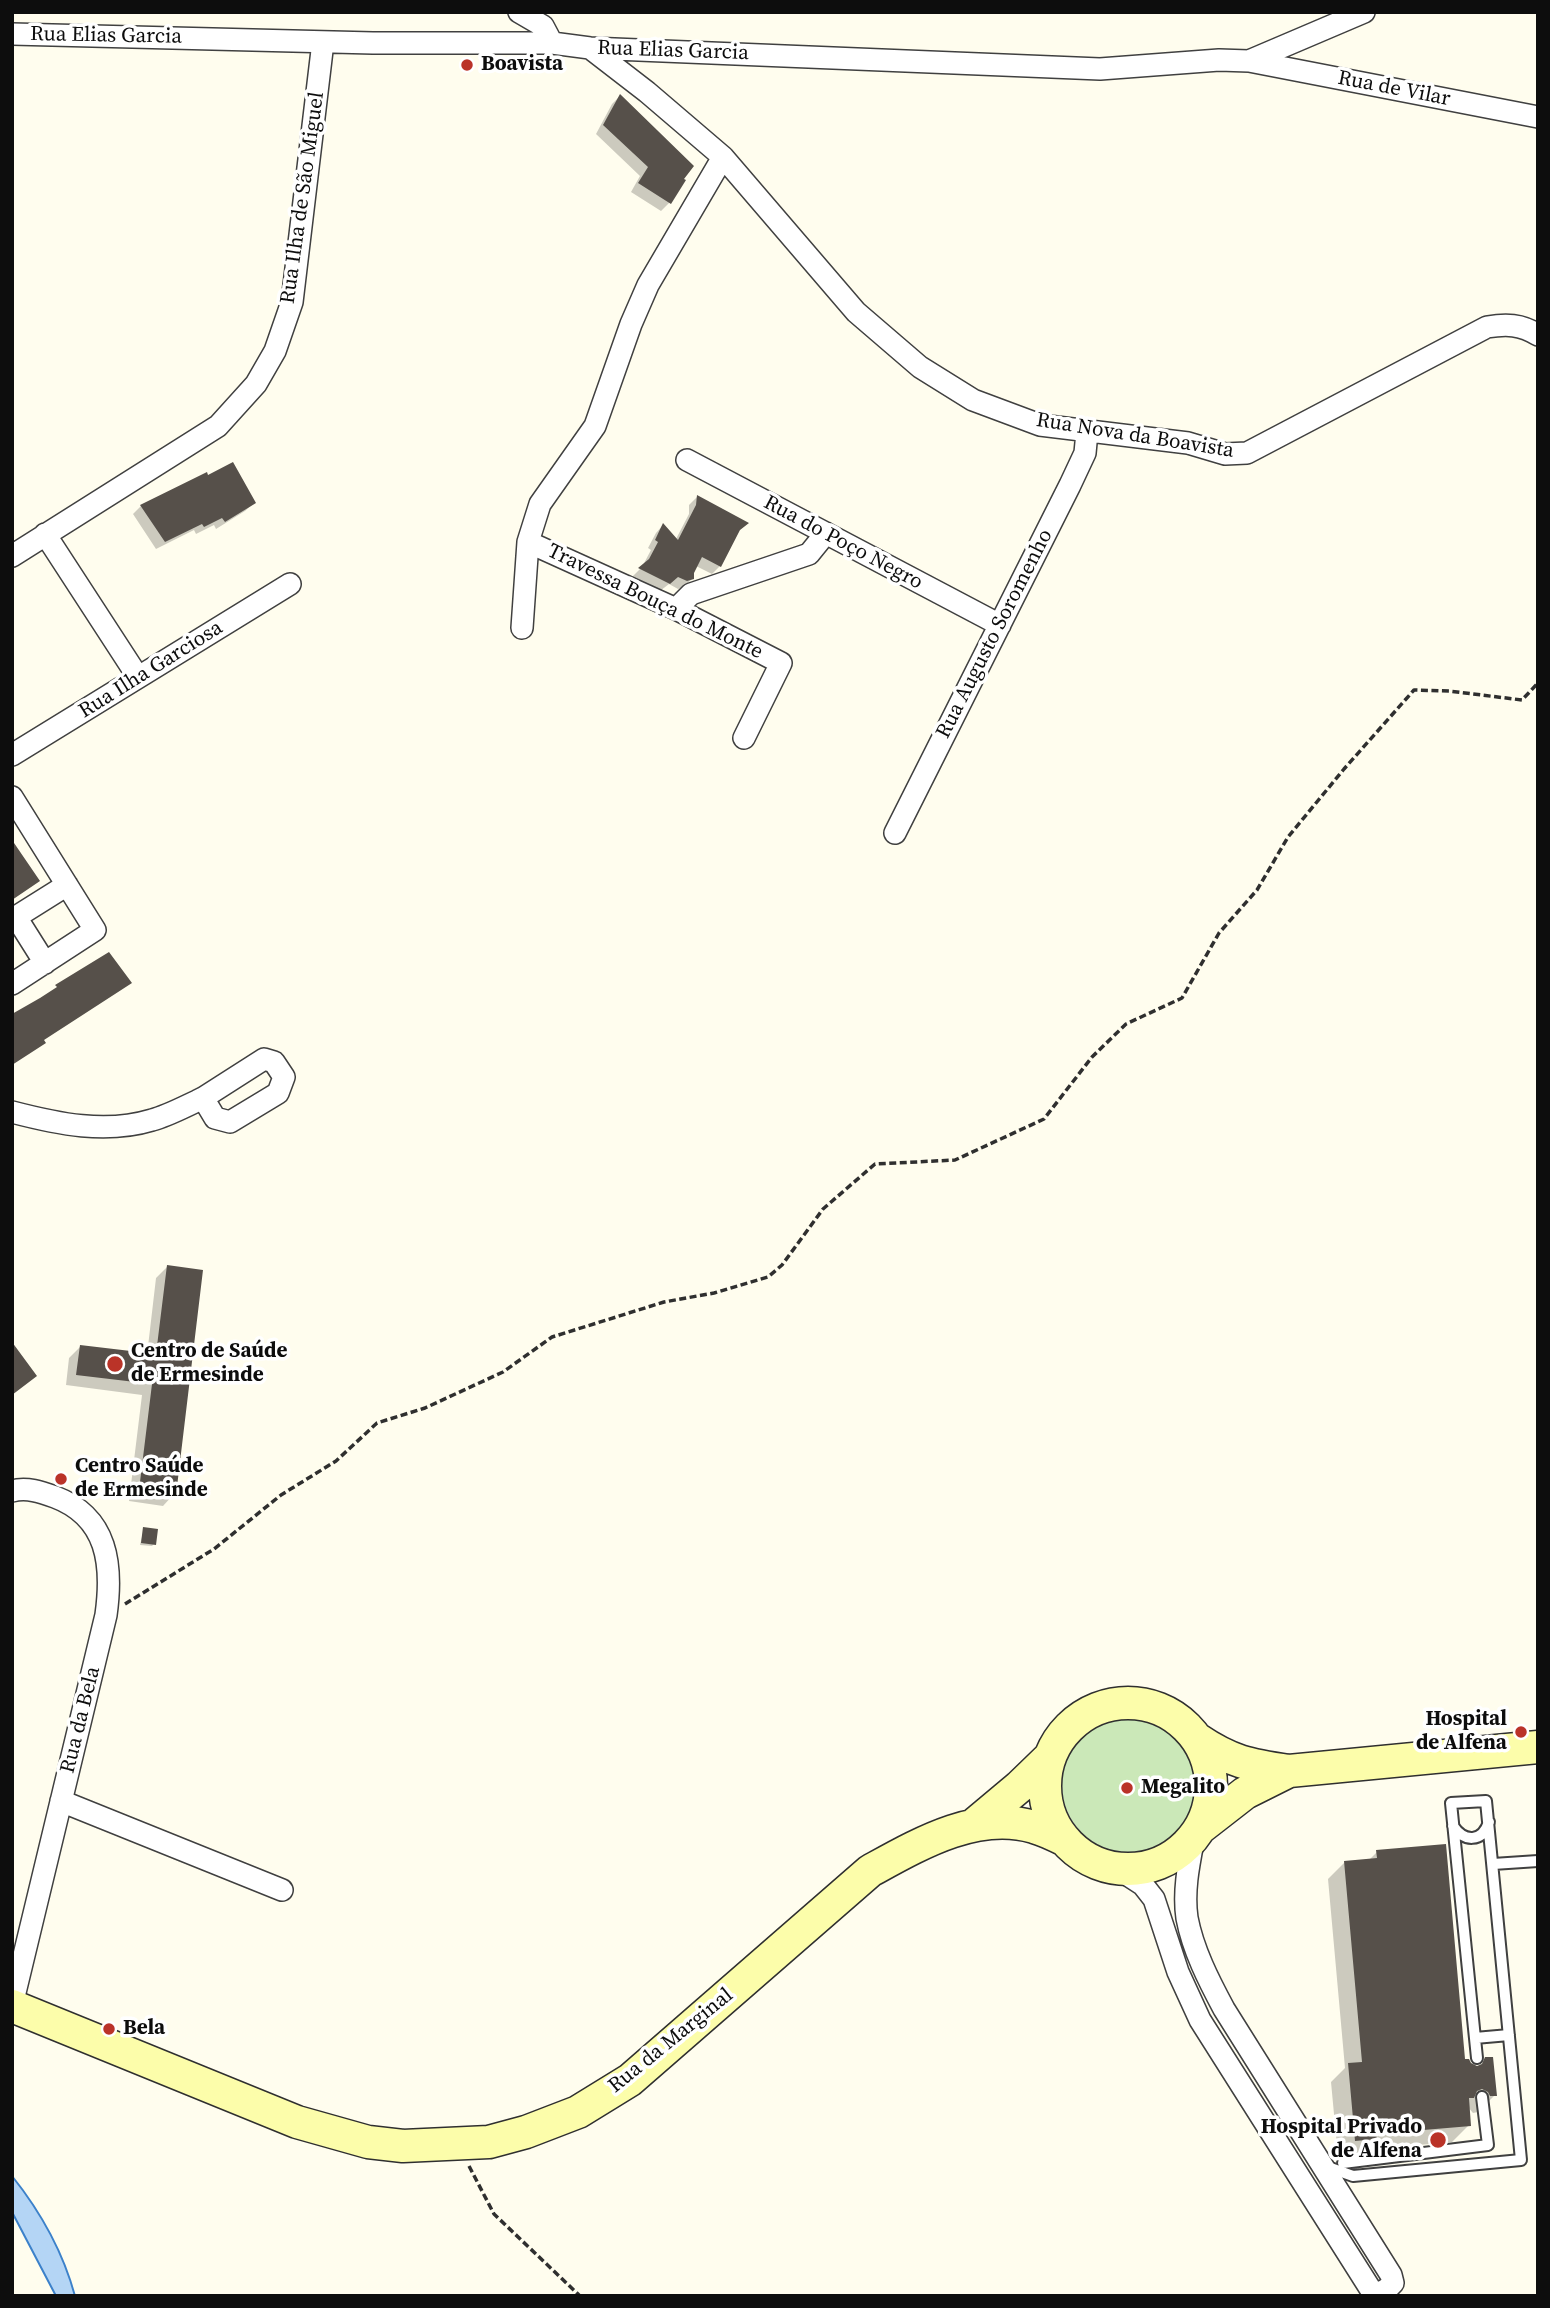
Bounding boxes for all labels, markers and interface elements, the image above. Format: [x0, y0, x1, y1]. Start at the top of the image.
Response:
street label: Rua Elias Garcia [30, 22, 182, 50]
street label: Rua Elias Garcia [597, 36, 749, 66]
place label: Boavista [481, 52, 563, 78]
marker: Boavista [459, 57, 475, 73]
street label: Rua de Vilar [1336, 66, 1452, 112]
street label: Rua Ilha de São Miguel [276, 90, 330, 306]
street label: Rua Nova da Boavista [1034, 408, 1236, 464]
street label: Rua do Poço Negro [759, 490, 927, 596]
street label: Rua Augusto Soromenho [931, 525, 1059, 743]
street label: Travessa Bouça do Monte [543, 539, 767, 665]
street label: Rua Ilha Garciosa [74, 616, 228, 724]
place label: Centro de Saúde de Ermesinde [131, 1339, 287, 1389]
marker: Centro de Saúde de Ermesinde [105, 1354, 125, 1374]
place label: Centro Saúde de Ermesinde [75, 1454, 208, 1504]
marker: Centro Saúde de Ermesinde [53, 1471, 69, 1487]
street label: Rua da Bela [56, 1664, 106, 1776]
place label: Hospital de Alfena [1416, 1707, 1507, 1757]
marker: Hospital de Alfena [1513, 1724, 1529, 1740]
place label: Megalito [1141, 1775, 1225, 1801]
marker: Megalito [1119, 1780, 1135, 1796]
street label: Rua da Marginal [604, 1983, 738, 2099]
place label: Bela [123, 2016, 165, 2042]
marker: Bela [101, 2021, 117, 2037]
place label: Hospital Privado de Alfena [1261, 2115, 1422, 2165]
marker: Hospital Privado de Alfena [1428, 2130, 1448, 2150]

